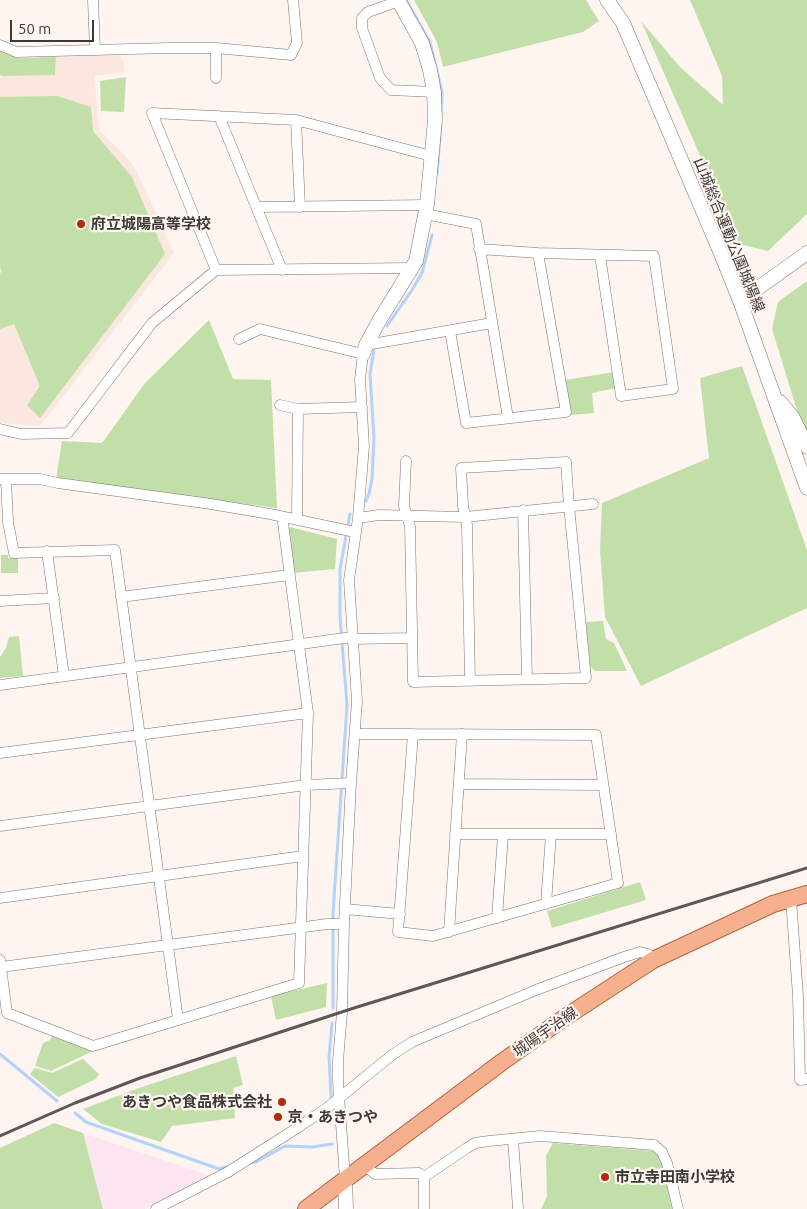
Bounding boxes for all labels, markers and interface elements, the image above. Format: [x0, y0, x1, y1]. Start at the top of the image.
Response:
scale bar [12, 10, 96, 42]
text: 50 m [18, 20, 51, 37]
street label: 山城総合運動公園城陽線 [690, 155, 768, 315]
place label: 府立城陽高等学校 [91, 215, 211, 233]
marker: 府立城陽高等学校 [75, 218, 87, 230]
street label: 城陽宇治線 [509, 1003, 581, 1061]
place label: あきつや食品株式会社 [122, 1093, 272, 1111]
marker: あきつや食品株式会社 [276, 1096, 288, 1108]
place label: 京・あきつや [288, 1108, 378, 1126]
marker: 京・あきつや [272, 1111, 284, 1123]
place label: 市立寺田南小学校 [615, 1168, 735, 1186]
marker: 市立寺田南小学校 [599, 1171, 611, 1183]

